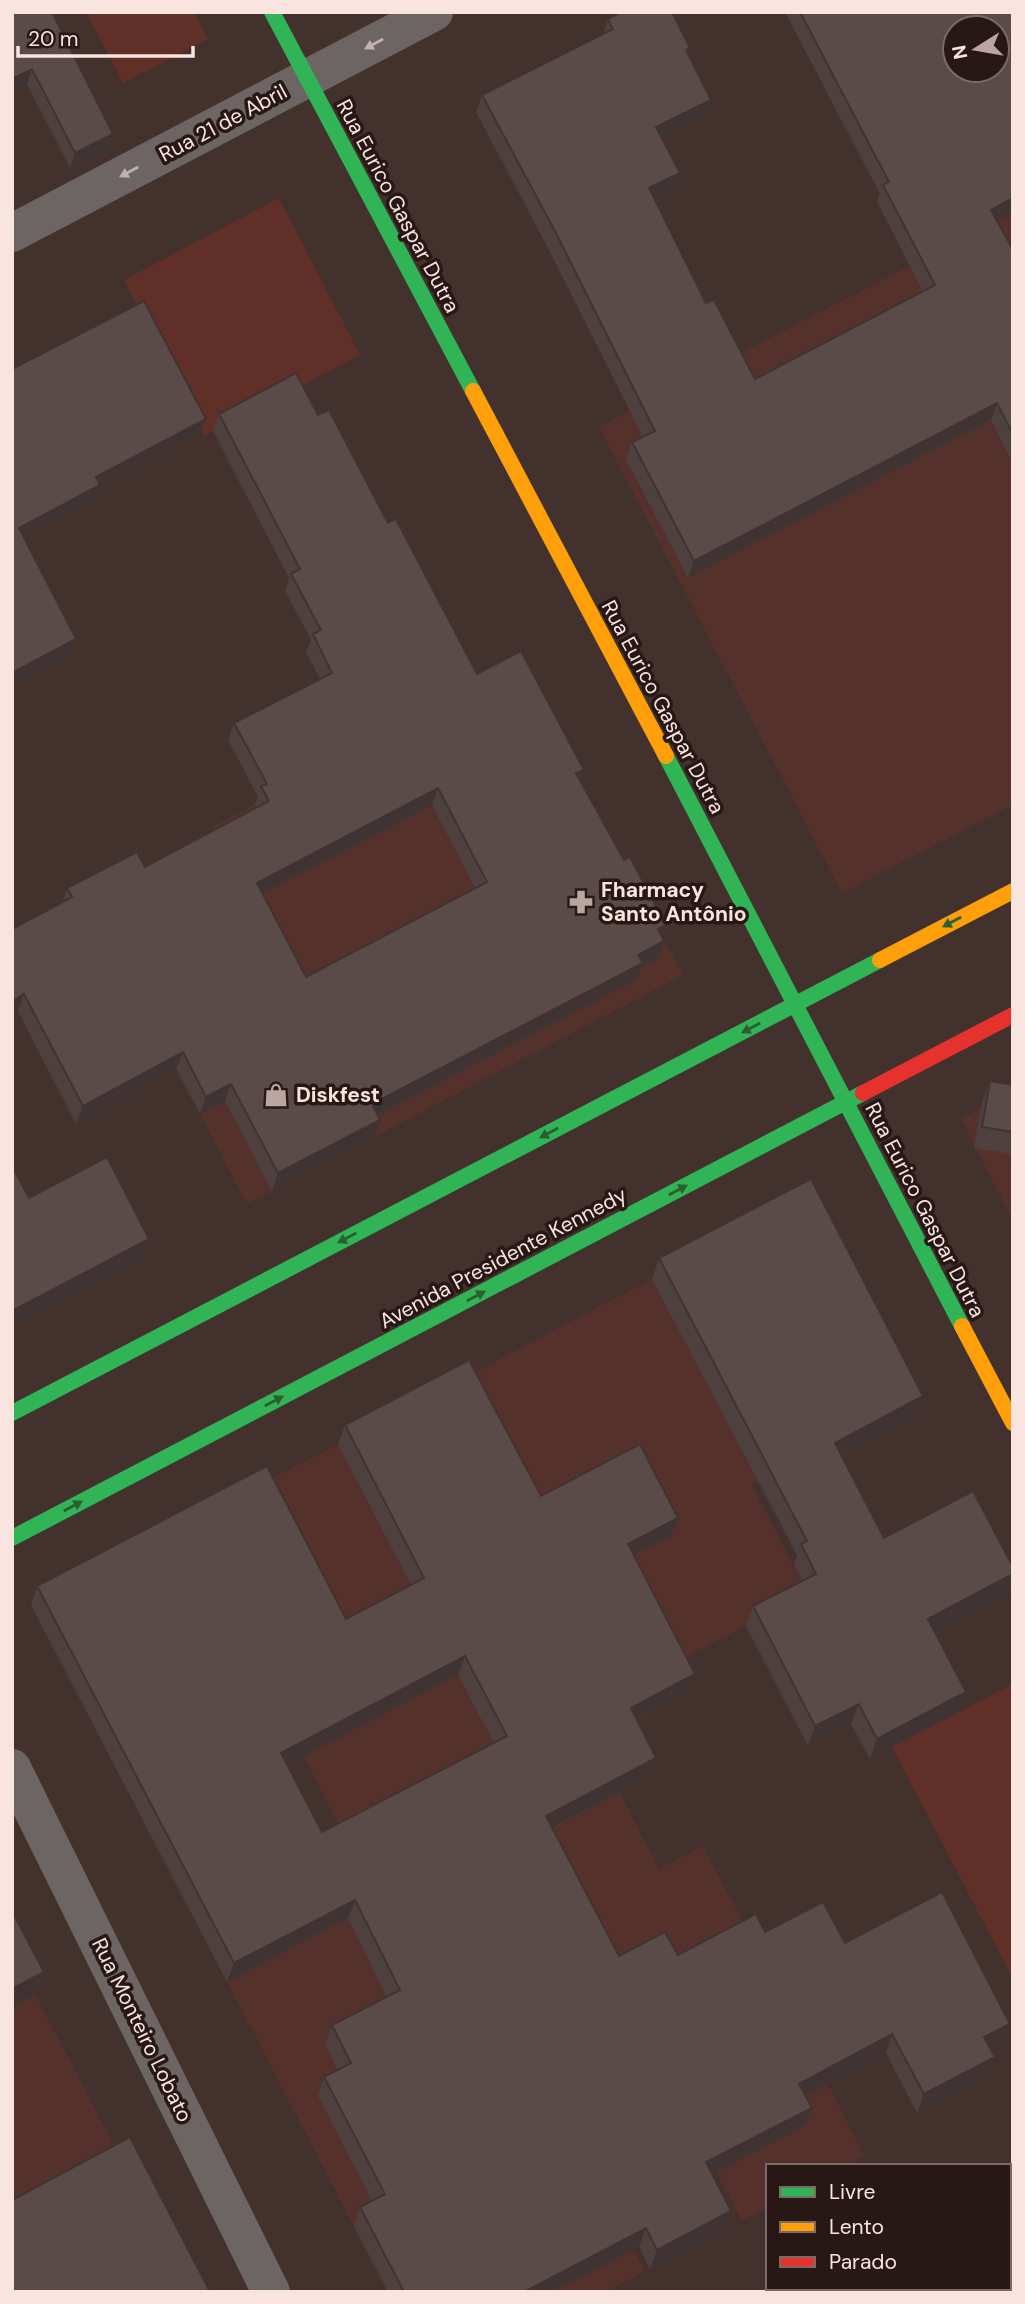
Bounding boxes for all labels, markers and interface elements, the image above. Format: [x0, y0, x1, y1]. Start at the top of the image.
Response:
scale bar [18, 14, 192, 58]
north arrow [941, 14, 1011, 84]
text: 20 m [28, 25, 79, 53]
one-way arrow [364, 38, 384, 50]
text: N [946, 43, 973, 61]
street label: Rua 21 de Abril [154, 78, 292, 168]
street label: Rua Eurico Gaspar Dutra [330, 94, 466, 318]
one-way arrow [119, 166, 139, 178]
street label: Rua Eurico Gaspar Dutra [595, 595, 731, 819]
place label: Fharmacy Santo Antônio [601, 876, 747, 928]
pharmacy icon: Fharmacy Santo Antônio [567, 888, 595, 916]
one-way arrow [942, 917, 962, 928]
one-way arrow [740, 1021, 760, 1033]
shop icon: Diskfest [262, 1081, 290, 1109]
place label: Diskfest [296, 1081, 380, 1109]
street label: Rua Eurico Gaspar Dutra [859, 1098, 991, 1322]
one-way arrow [539, 1127, 559, 1139]
street label: Avenida Presidente Kennedy [374, 1181, 632, 1335]
one-way arrow [668, 1185, 688, 1196]
one-way arrow [337, 1233, 357, 1244]
one-way arrow [466, 1290, 486, 1301]
one-way arrow [265, 1395, 284, 1407]
one-way arrow [63, 1501, 83, 1512]
street label: Rua Monteiro Lobato [85, 1933, 199, 2127]
legend [766, 2164, 1011, 2290]
text: Livre [829, 2178, 876, 2206]
text: Lento [829, 2213, 884, 2241]
text: Parado [829, 2248, 897, 2276]

